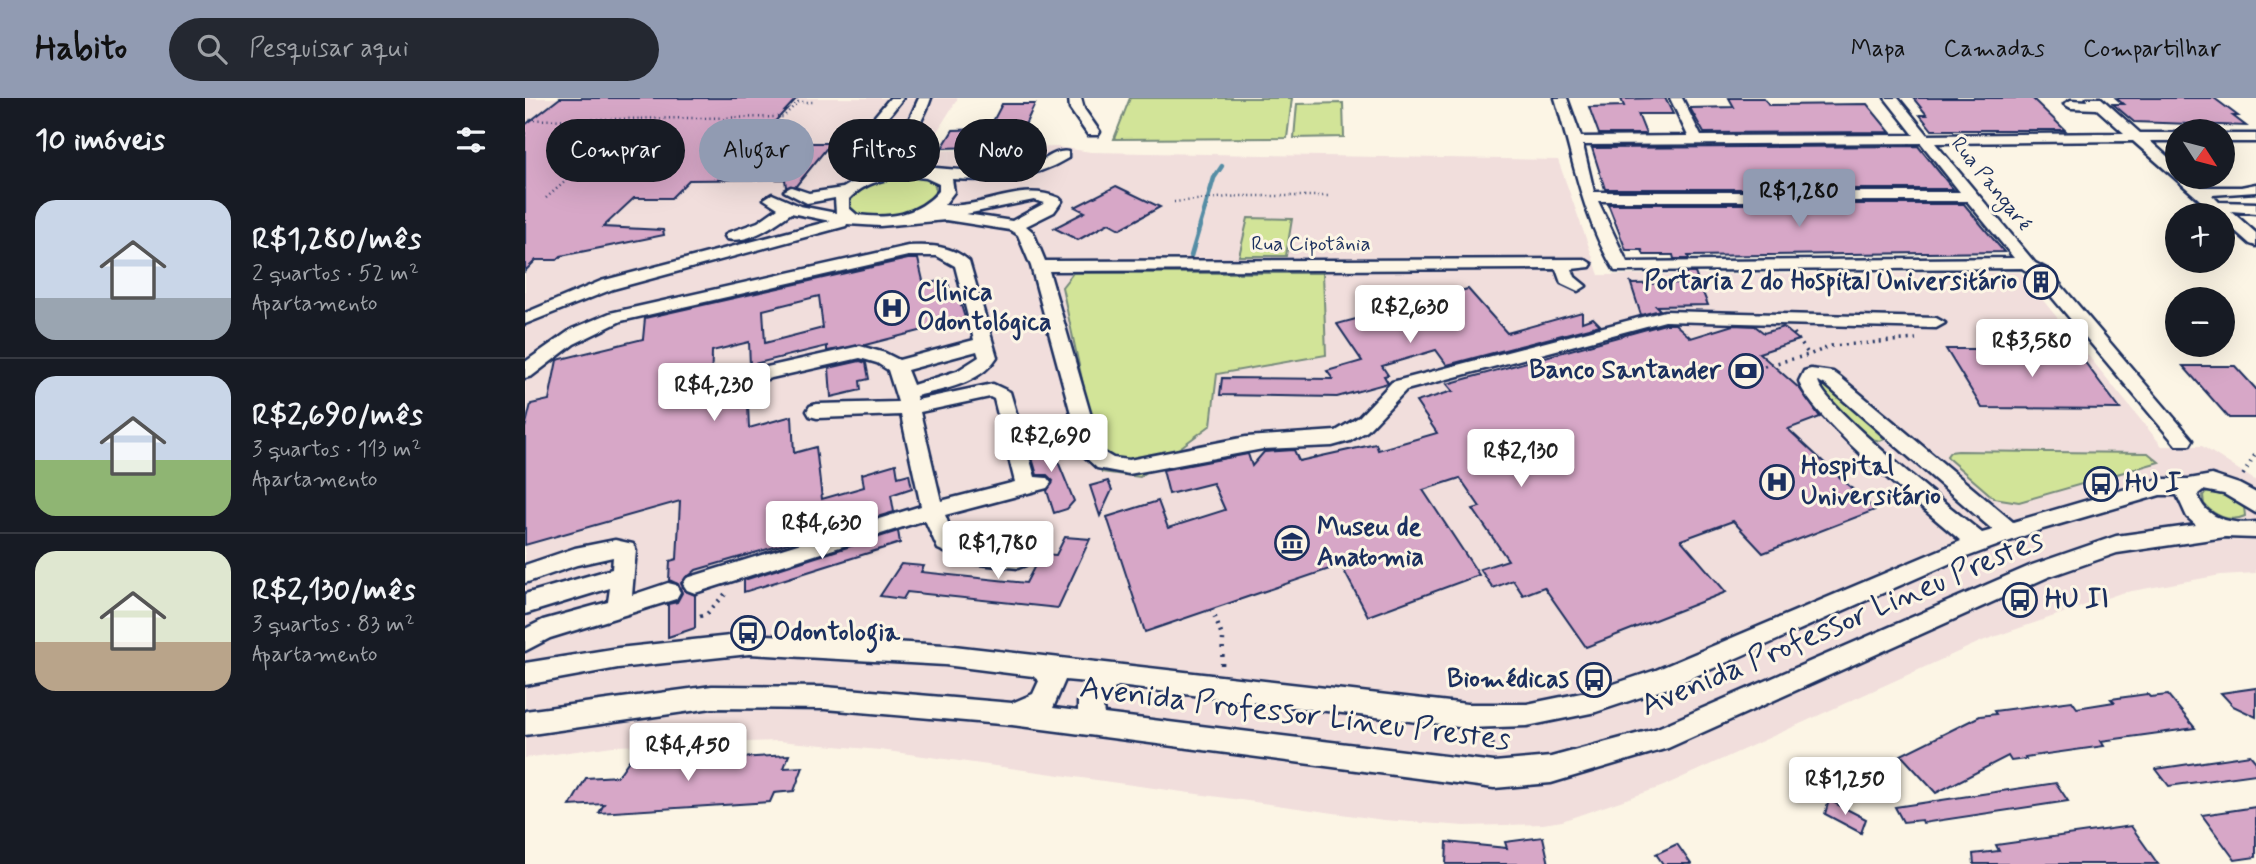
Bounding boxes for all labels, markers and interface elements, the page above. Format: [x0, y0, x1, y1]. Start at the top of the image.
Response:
search box [169, 18, 659, 81]
text: Habito [35, 27, 127, 71]
icon: search [193, 30, 231, 68]
text: Pesquisar aqui [249, 32, 409, 66]
text: Mapa [1851, 34, 1905, 65]
text: Camadas [1943, 34, 2045, 65]
text: Compartilhar [2083, 34, 2221, 65]
chip: Comprar [546, 119, 685, 182]
chip: Alugar [699, 119, 814, 182]
chip: Filtros [828, 119, 940, 182]
chip: Novo [954, 119, 1047, 182]
north arrow [2165, 119, 2235, 189]
map controls [2165, 119, 2235, 357]
text: 10 imóveis [35, 121, 165, 160]
icon: filters [452, 121, 490, 159]
street label: Rua Pangaré [1944, 131, 2038, 238]
pin: R$1,280 [1734, 170, 1864, 229]
text: R$1,280 [1759, 177, 1839, 207]
button: + [2165, 203, 2235, 273]
text: R$1,280/mês [252, 220, 421, 259]
icon: home [91, 228, 175, 312]
street label: Rua Cipotânia [1251, 230, 1371, 258]
text: 2 quartos · 52 m² [252, 259, 419, 289]
building icon: Portaria 2 do Hospital Universitário [2022, 263, 2060, 301]
place label: Portaria 2 do Hospital Universitário [1644, 265, 2017, 299]
place label: Clínica Odontológica [917, 276, 1052, 341]
pin: R$2,630 [1345, 286, 1475, 345]
button: − [2165, 287, 2235, 357]
text: Apartamento [252, 289, 378, 319]
hospital icon: Clínica Odontológica [873, 289, 911, 327]
text: R$2,630 [1371, 293, 1449, 323]
pin: R$3,580 [1967, 320, 2097, 379]
text: R$3,580 [1992, 327, 2072, 357]
bank icon: Banco Santander [1727, 352, 1765, 390]
place label: Banco Santander [1529, 354, 1722, 388]
pin: R$4,230 [649, 364, 779, 423]
text: R$4,230 [674, 371, 754, 401]
text: R$2,690/mês [252, 396, 423, 435]
icon: home [91, 404, 175, 488]
pin: R$2,690 [986, 414, 1116, 474]
text: R$2,690 [1011, 422, 1091, 452]
pin: R$2,130 [1456, 430, 1586, 489]
text: 3 quartos · 113 m² [252, 435, 422, 465]
text: R$2,130 [1483, 437, 1559, 467]
place label: Hospital Universitário [1801, 450, 1941, 514]
hospital icon: Hospital Universitário [1758, 463, 1796, 501]
text: Apartamento [252, 465, 378, 495]
bus stop icon: HU I [2082, 465, 2120, 503]
place label: HU I [2125, 467, 2181, 501]
pin: R$4,630 [757, 502, 887, 561]
text: R$4,630 [782, 509, 862, 539]
place label: Museu de Anatomia [1317, 511, 1424, 575]
street label: Avenida Professor Lineu Prestes [1634, 519, 2050, 727]
pin: R$1,780 [933, 522, 1063, 581]
museum icon: Museu de Anatomia [1273, 524, 1311, 562]
text: R$1,780 [958, 529, 1038, 559]
text: R$2,130/mês [252, 571, 416, 610]
icon: home [91, 579, 175, 663]
bus stop icon: HU II [2001, 581, 2039, 619]
place label: HU II [2045, 583, 2109, 617]
text: 3 quartos · 83 m² [252, 610, 415, 640]
bus stop icon: Odontologia [729, 614, 767, 652]
place label: Odontologia [773, 616, 901, 653]
text: Apartamento [252, 640, 378, 670]
bus stop icon: Biomédicas [1575, 661, 1613, 699]
place label: Biomédicas [1447, 663, 1569, 697]
street label: Avenida Professor Lineu Prestes [1077, 667, 1513, 761]
pin: R$4,450 [623, 724, 753, 783]
text: R$4,450 [646, 731, 730, 761]
pin: R$1,250 [1780, 758, 1910, 817]
text: R$1,250 [1805, 765, 1885, 795]

